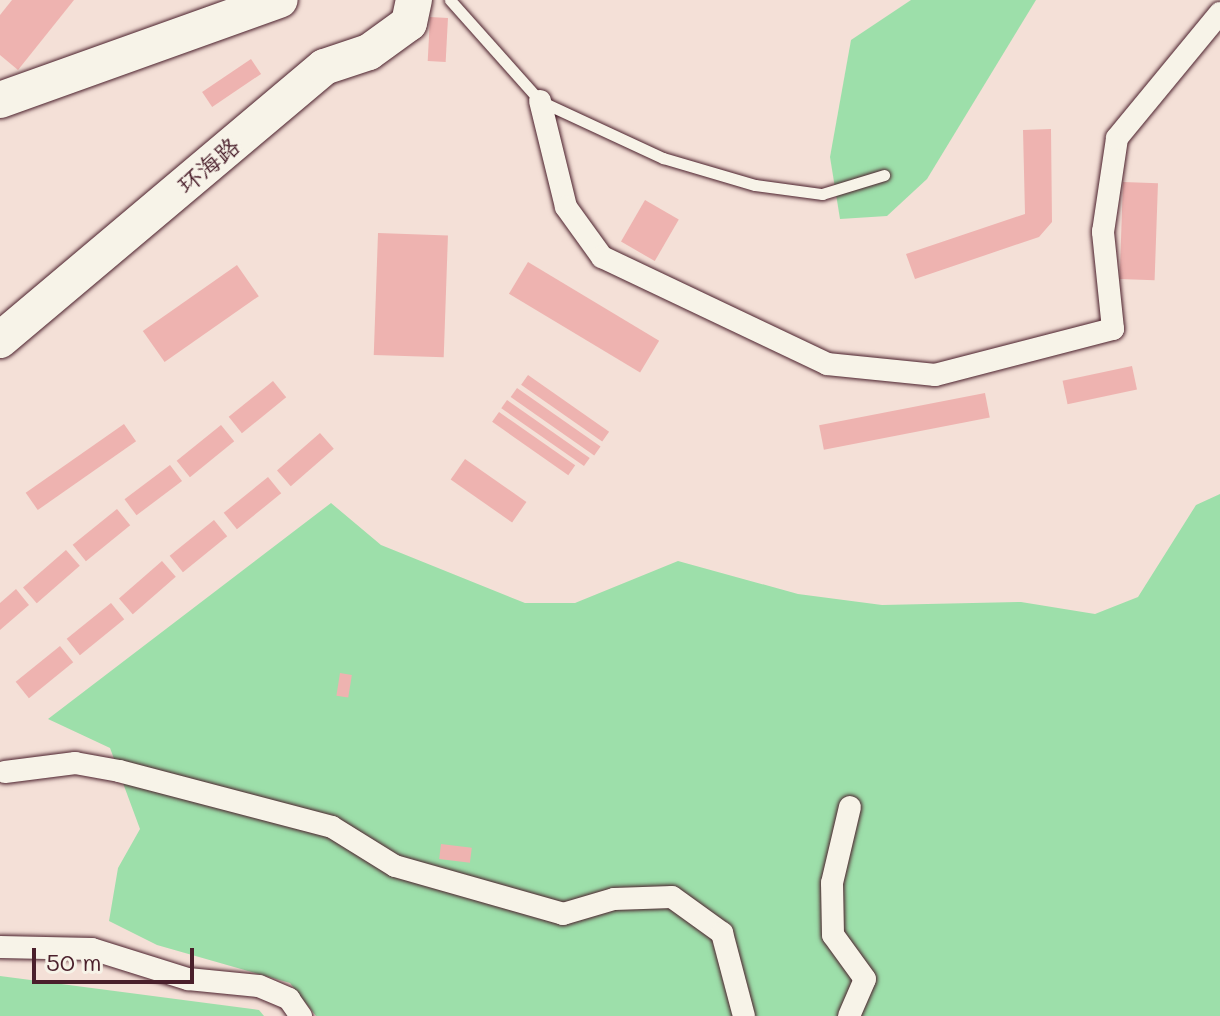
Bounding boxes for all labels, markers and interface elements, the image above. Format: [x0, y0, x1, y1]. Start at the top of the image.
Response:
street label: 环海路 [171, 131, 245, 199]
scale bar [36, 932, 198, 982]
text: 50 m [46, 946, 102, 977]

